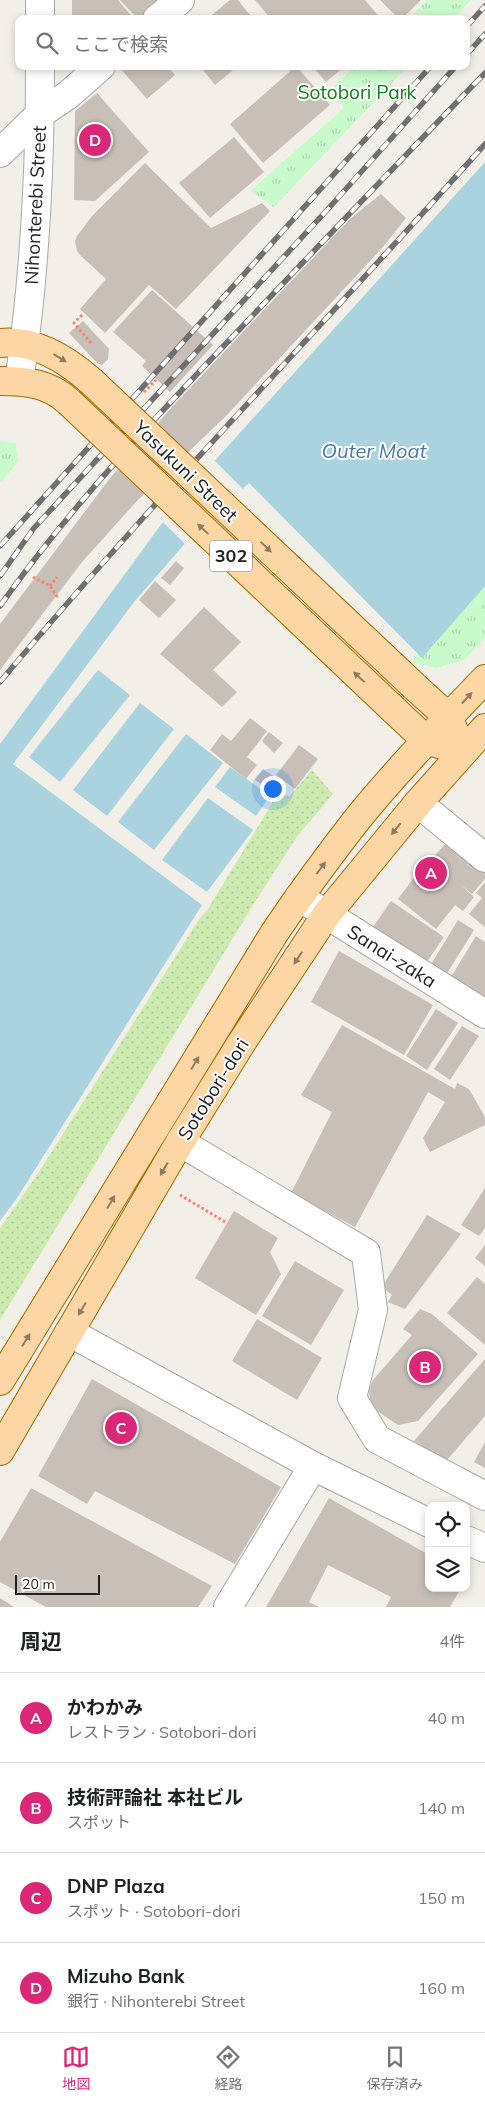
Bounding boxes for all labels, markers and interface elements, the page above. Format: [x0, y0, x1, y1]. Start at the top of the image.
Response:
search box [15, 15, 470, 70]
icon: search [33, 29, 61, 57]
text: ここで検索 [73, 32, 168, 56]
park label: Sotobori Park [298, 80, 417, 104]
pin: D [79, 121, 111, 159]
street label: Nihonterebi Street [19, 125, 51, 285]
one-way arrow [54, 353, 67, 363]
street label: Yasukuni Street [128, 415, 243, 527]
water label: Outer Moat [322, 438, 427, 463]
one-way arrow [197, 523, 209, 535]
road number: 302 [210, 540, 252, 572]
one-way arrow [260, 541, 272, 553]
one-way arrow [353, 671, 365, 683]
one-way arrow [461, 692, 473, 704]
your location [260, 776, 286, 802]
one-way arrow [391, 822, 402, 835]
pin: A [415, 854, 447, 892]
one-way arrow [316, 861, 326, 875]
street label: Sanai-zaka [343, 919, 441, 993]
one-way arrow [293, 951, 302, 964]
street label: Sotobori-dori [172, 1034, 254, 1144]
one-way arrow [191, 1056, 200, 1069]
one-way arrow [160, 1162, 169, 1176]
one-way arrow [106, 1195, 115, 1208]
one-way arrow [78, 1303, 87, 1316]
one-way arrow [21, 1333, 30, 1347]
pin: B [409, 1348, 441, 1386]
pin: C [105, 1409, 137, 1447]
map controls [425, 1502, 470, 1592]
button: locate [425, 1502, 470, 1547]
button: layers [425, 1547, 470, 1592]
scale bar [15, 1572, 100, 1595]
text: 20 m [22, 1575, 55, 1593]
text: 周辺 [20, 1628, 62, 1654]
text: 4件 [439, 1631, 465, 1651]
text: かわかみ [67, 1695, 143, 1719]
text: A [30, 1708, 42, 1728]
text: 40 m [428, 1708, 465, 1728]
text: レストラン · Sotobori-dori [67, 1722, 257, 1742]
text: 技術評論社 本社ビル [67, 1785, 243, 1809]
text: B [30, 1798, 42, 1818]
text: 140 m [418, 1798, 465, 1818]
text: スポット [67, 1812, 131, 1832]
text: DNP Plaza [67, 1874, 165, 1898]
text: C [31, 1888, 41, 1908]
text: 150 m [418, 1888, 465, 1908]
text: スポット · Sotobori-dori [67, 1901, 241, 1921]
text: Mizuho Bank [67, 1964, 185, 1988]
text: D [30, 1978, 42, 1998]
text: 160 m [418, 1978, 465, 1998]
text: 銀行 · Nihonterebi Street [67, 1991, 245, 2011]
tab: 地図 [62, 2043, 90, 2093]
tab: 経路 [214, 2043, 242, 2093]
tab: 保存済み [367, 2043, 423, 2093]

